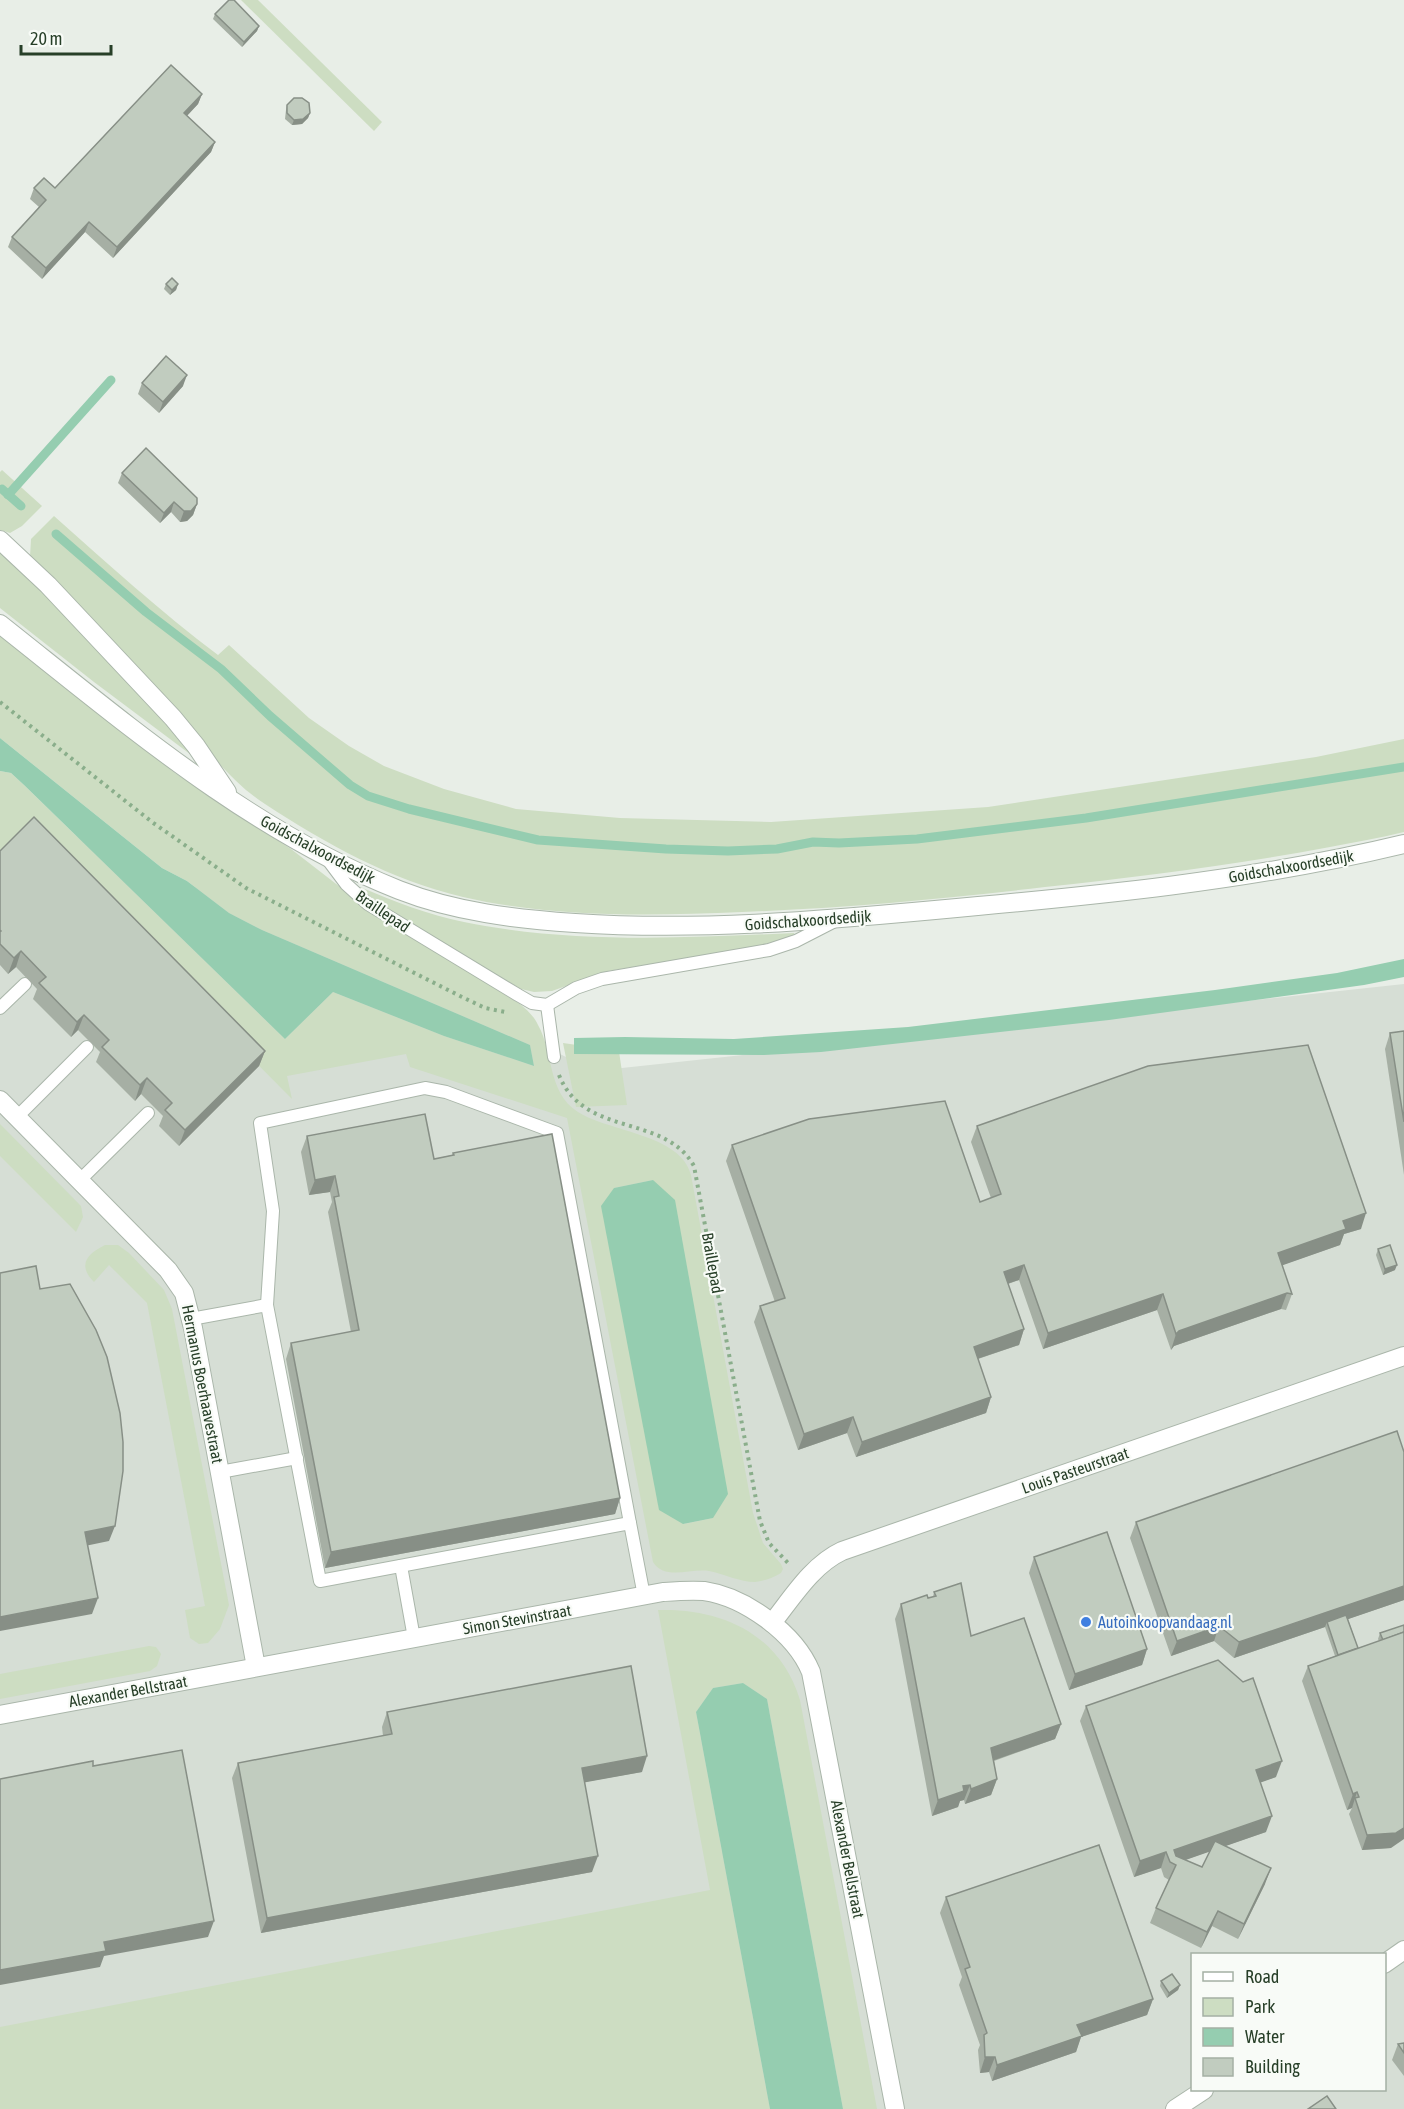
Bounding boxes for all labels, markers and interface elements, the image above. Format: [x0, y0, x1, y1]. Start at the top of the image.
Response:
scale bar [21, 18, 111, 56]
text: 20 m [30, 28, 62, 49]
street label: Goidschalxoordsedijk [257, 811, 378, 888]
street label: Goidschalxoordsedijk [1227, 846, 1355, 887]
street label: Braillepad [352, 886, 413, 936]
street label: Goidschalxoordsedijk [744, 907, 872, 934]
street label: Braillepad [698, 1231, 727, 1295]
street label: Hermanus Boerhaavestraat [179, 1303, 227, 1465]
street label: Louis Pasteurstraat [1019, 1443, 1131, 1497]
street label: Simon Stevinstraat [461, 1601, 573, 1637]
place label: Autoinkoopvandaag.nl [1098, 1613, 1233, 1632]
marker: Autoinkoopvandaag.nl [1079, 1615, 1093, 1629]
street label: Alexander Bellstraat [67, 1672, 189, 1710]
street label: Alexander Bellstraat [828, 1798, 868, 1920]
legend [1191, 1953, 1386, 2091]
text: Road [1245, 1966, 1279, 1987]
text: Park [1245, 1996, 1275, 2017]
text: Water [1245, 2026, 1285, 2047]
text: Building [1245, 2056, 1300, 2077]

